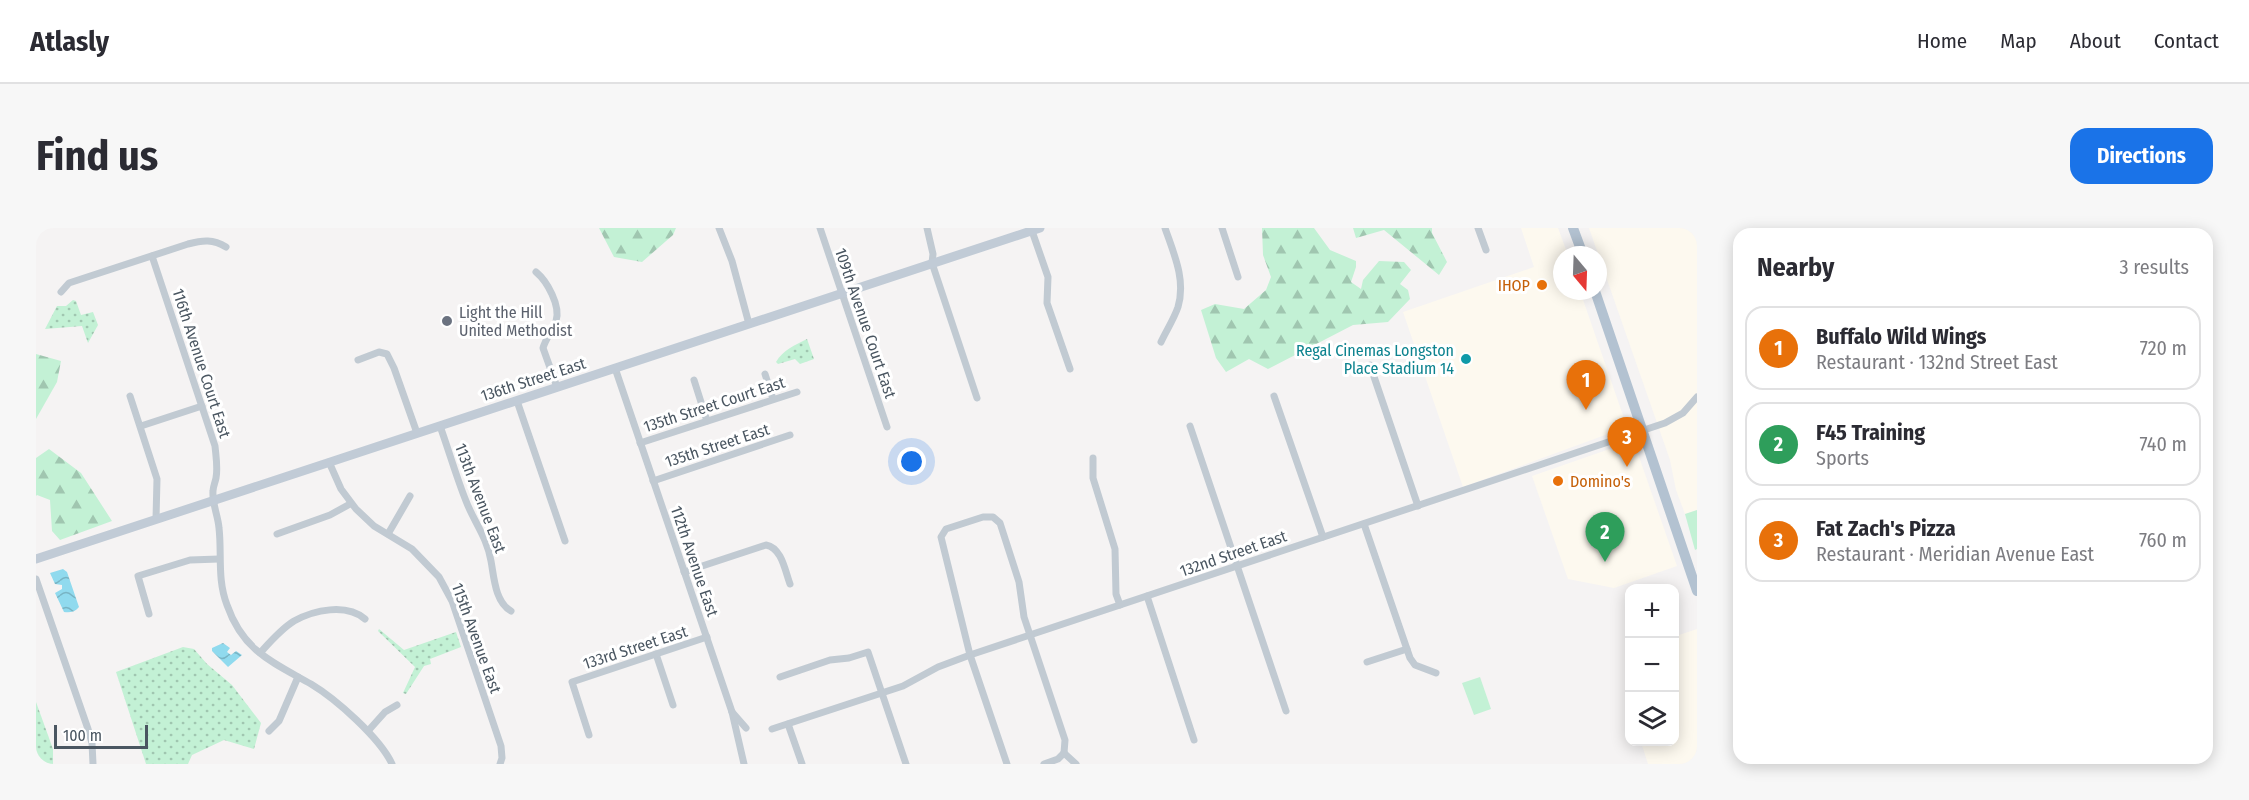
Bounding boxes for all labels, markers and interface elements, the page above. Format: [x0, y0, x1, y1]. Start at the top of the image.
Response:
text: Atlasly [30, 25, 109, 58]
text: Home [1917, 28, 1967, 54]
text: Map [2000, 28, 2037, 54]
text: About [2070, 28, 2121, 54]
text: Contact [2154, 28, 2219, 54]
button: Directions [2070, 128, 2213, 184]
text: Find us [36, 131, 158, 181]
street label: 109th Avenue Court East [831, 245, 900, 402]
north arrow [1553, 246, 1607, 300]
text: Nearby [1757, 252, 1834, 283]
text: 3 results [2120, 255, 2189, 279]
place label: IHOP [1498, 276, 1530, 295]
marker: IHOP [1535, 278, 1549, 292]
street label: 116th Avenue Court East [168, 286, 235, 441]
place label: Light the Hill United Methodist [459, 303, 573, 340]
marker: Light the Hill United Methodist [440, 314, 454, 328]
text: Buffalo Wild Wings [1816, 323, 1986, 350]
text: 1 [1774, 336, 1783, 360]
text: 720 m [2140, 336, 2187, 360]
place label: Regal Cinemas Longston Place Stadium 14 [1296, 341, 1454, 378]
text: Restaurant · 132nd Street East [1816, 350, 2058, 374]
marker: Regal Cinemas Longston Place Stadium 14 [1459, 352, 1473, 366]
street label: 136th Street East [478, 353, 589, 405]
pin: 1 [1566, 360, 1606, 410]
street label: 135th Street Court East [641, 372, 788, 436]
pin: 3 [1608, 418, 1646, 467]
street label: 135th Street East [663, 419, 772, 471]
text: F45 Training [1816, 419, 1925, 446]
text: 2 [1774, 432, 1783, 456]
text: 740 m [2139, 432, 2187, 456]
street label: 113th Avenue East [451, 441, 510, 556]
text: Sports [1816, 446, 1869, 470]
your location [897, 447, 926, 476]
place label: Domino's [1570, 472, 1631, 491]
marker: Domino's [1551, 474, 1565, 488]
street label: 112th Avenue East [667, 503, 723, 620]
pin: 2 [1586, 512, 1624, 562]
text: Fat Zach's Pizza [1816, 515, 1956, 542]
street label: 132nd Street East [1177, 526, 1290, 581]
text: 3 [1774, 528, 1783, 552]
text: 760 m [2139, 528, 2187, 552]
text: Restaurant · Meridian Avenue East [1816, 542, 2094, 566]
street label: 115th Avenue East [448, 580, 506, 697]
map controls [1625, 584, 1679, 746]
button: + [1625, 584, 1679, 638]
street label: 133rd Street East [581, 621, 690, 673]
button: − [1625, 638, 1679, 692]
button: layers [1625, 692, 1679, 746]
scale bar [54, 722, 148, 750]
text: 100 m [63, 726, 102, 745]

